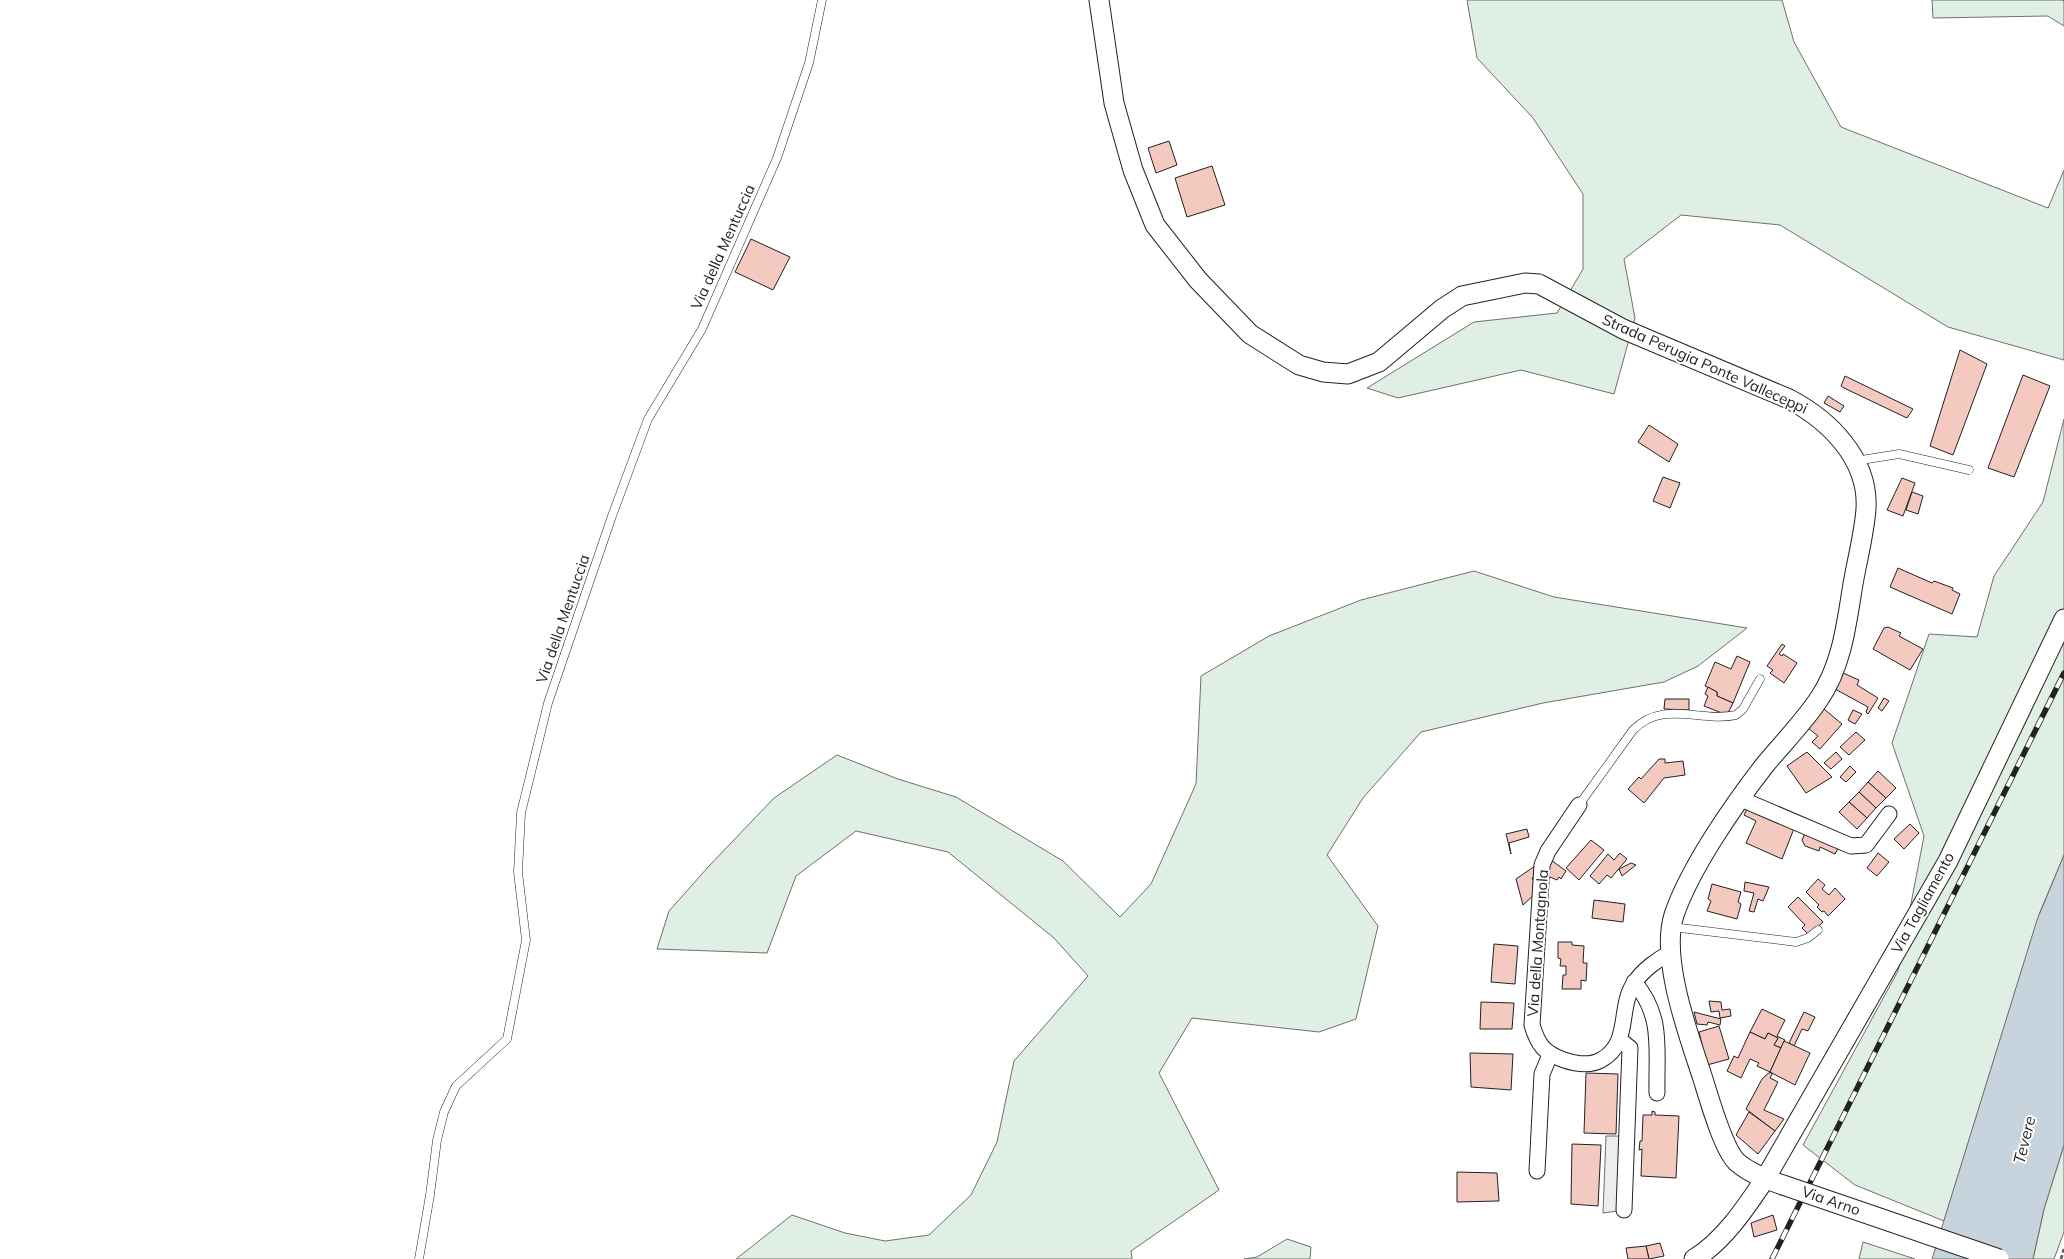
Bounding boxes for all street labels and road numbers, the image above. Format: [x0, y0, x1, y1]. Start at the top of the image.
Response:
street label: Via della Mentuccia [686, 181, 759, 312]
street label: Strada Perugia Ponte Valleceppi [1599, 310, 1811, 418]
street label: Via della Mentuccia [532, 552, 594, 686]
street label: Via Tagliamento [1887, 849, 1958, 957]
street label: Via della Montagnola [1523, 869, 1552, 1017]
street label: Via Arno [1799, 1182, 1863, 1219]

